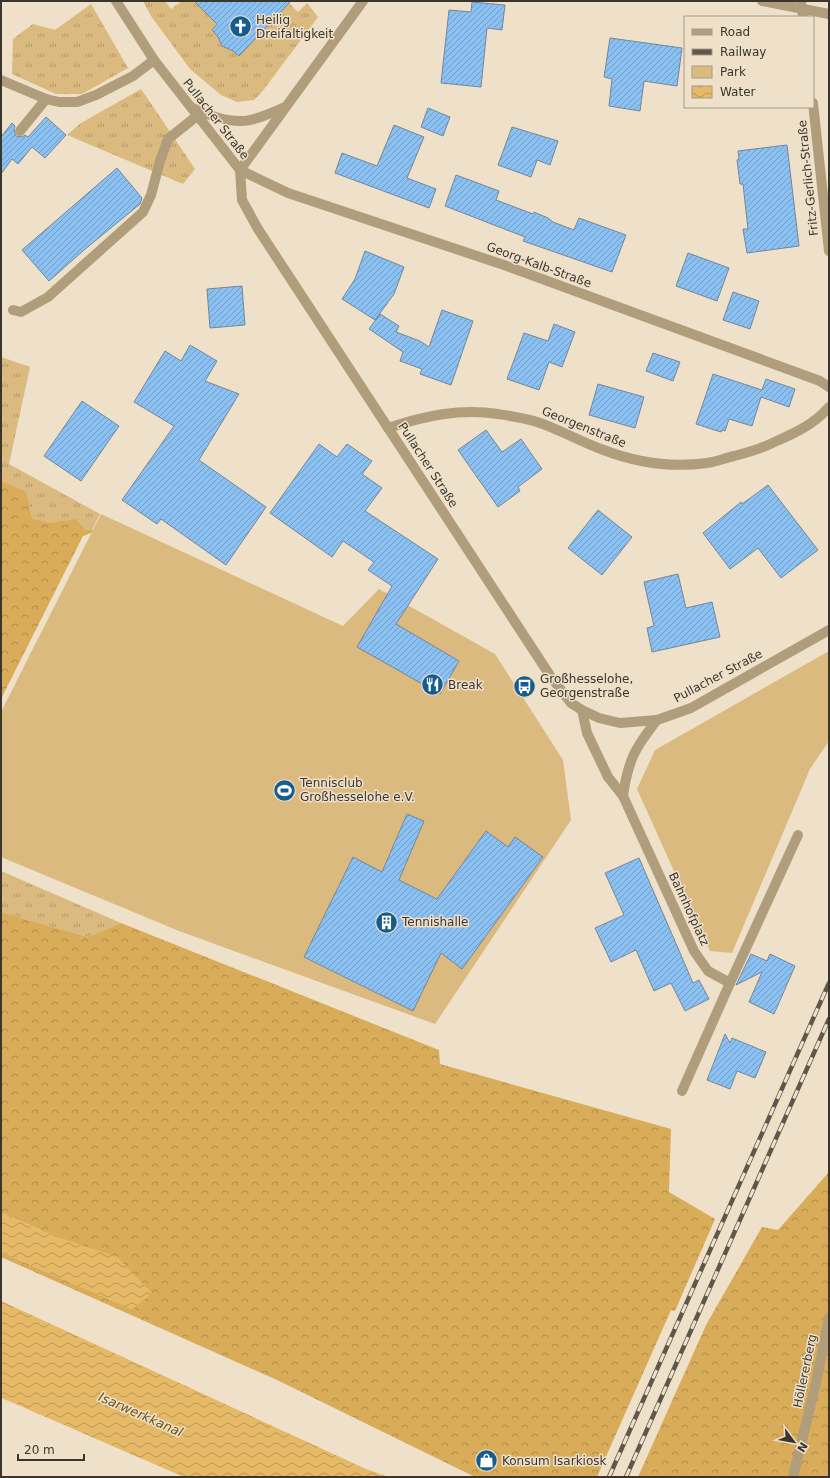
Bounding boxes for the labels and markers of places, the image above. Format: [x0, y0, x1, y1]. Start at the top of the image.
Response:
place label: Heilig Dreifaltigkeit [256, 13, 333, 41]
church icon: Heilig Dreifaltigkeit [227, 14, 253, 40]
restaurant icon: Break [419, 672, 445, 698]
place label: Großhesselohe, Georgenstraße [540, 672, 633, 700]
bus stop icon: Großhesselohe, Georgenstraße [512, 673, 538, 699]
place label: Break [448, 678, 483, 692]
place label: Tennisclub Großhesselohe e.V. [299, 776, 415, 804]
sports icon: Tennisclub Großhesselohe e.V. [271, 777, 297, 803]
building icon: Tennishalle [373, 909, 399, 935]
place label: Tennishalle [401, 915, 468, 929]
shop icon: Konsum Isarkiosk [473, 1448, 499, 1474]
place label: Konsum Isarkiosk [502, 1454, 607, 1468]

